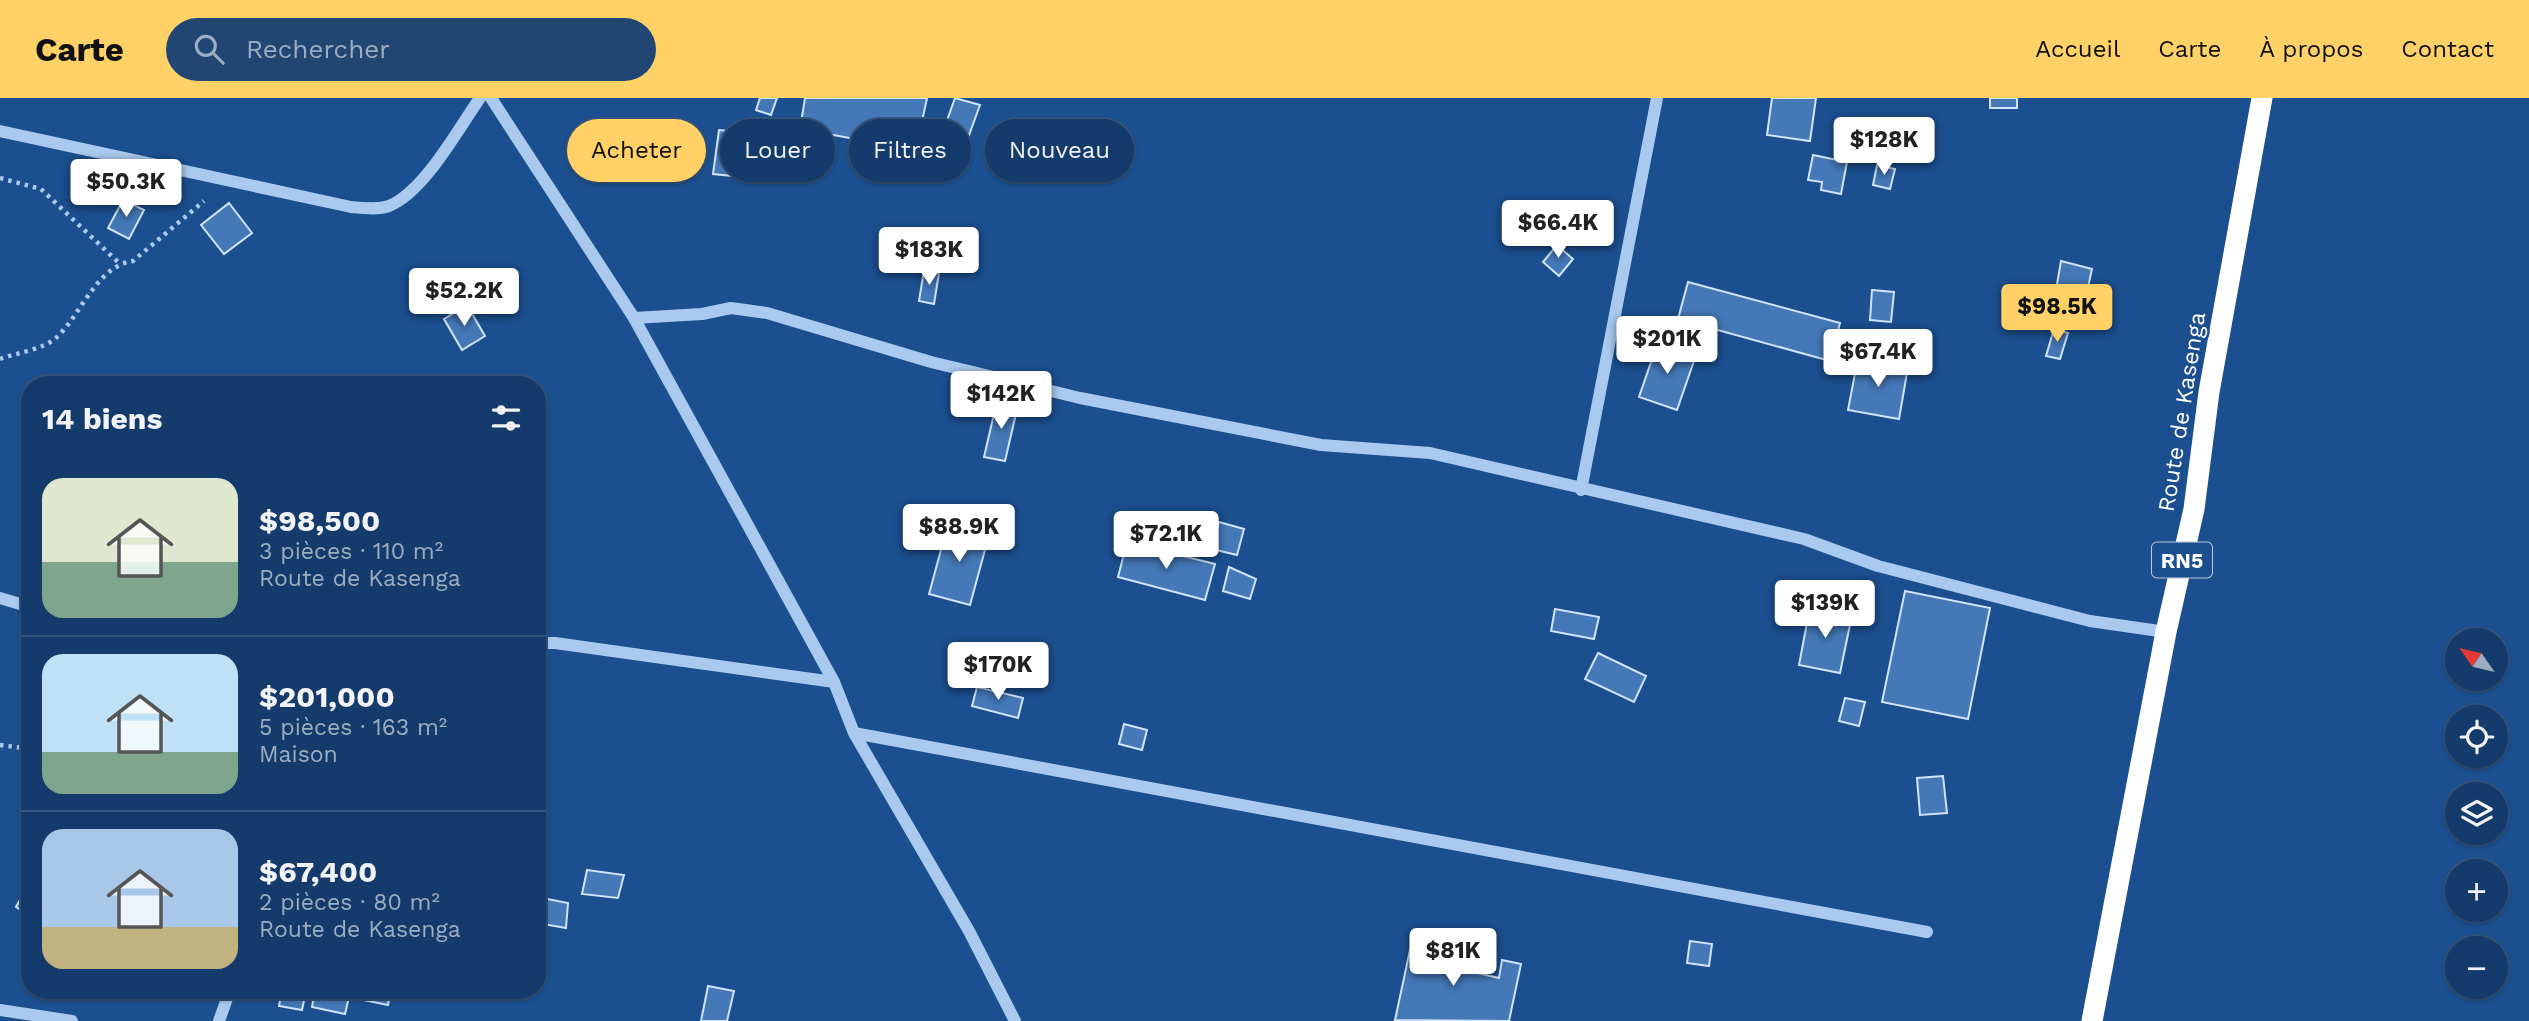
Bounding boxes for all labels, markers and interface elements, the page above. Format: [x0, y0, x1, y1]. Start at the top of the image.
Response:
search box [166, 18, 656, 81]
text: Carte [35, 30, 124, 69]
icon: search [190, 30, 228, 68]
text: Rechercher [246, 34, 390, 64]
text: Accueil [2035, 35, 2120, 63]
text: Carte [2158, 35, 2221, 63]
text: À propos [2259, 35, 2363, 63]
text: Contact [2401, 35, 2494, 63]
pin: $128K [1835, 118, 1933, 177]
chip: Acheter [567, 119, 706, 182]
chip: Louer [720, 119, 835, 182]
chip: Filtres [849, 119, 971, 182]
chip: Nouveau [985, 119, 1134, 182]
text: $128K [1850, 126, 1918, 153]
pin: $50.3K [69, 159, 183, 219]
text: $50.3K [87, 168, 166, 195]
pin: $66.4K [1501, 200, 1615, 260]
text: $66.4K [1518, 209, 1598, 236]
pin: $183K [880, 228, 978, 287]
text: $183K [895, 236, 963, 263]
pin: $52.2K [407, 268, 521, 328]
text: $52.2K [425, 277, 503, 304]
pin: $98.5K [2000, 285, 2114, 344]
text: $98.5K [2017, 293, 2097, 320]
street label: Route de Kasenga [2153, 310, 2211, 514]
pin: $201K [1618, 316, 1716, 376]
text: $201K [1632, 325, 1702, 352]
pin: $67.4K [1821, 330, 1935, 389]
text: $67.4K [1839, 338, 1917, 365]
pin: $142K [952, 372, 1050, 431]
text: $142K [967, 380, 1035, 407]
icon: filters [487, 399, 525, 437]
text: 14 biens [42, 401, 162, 436]
text: $98,500 [259, 503, 380, 538]
pin: $88.9K [902, 504, 1016, 564]
icon: home [98, 506, 182, 590]
pin: $72.1K [1109, 512, 1223, 571]
text: $88.9K [919, 513, 999, 540]
text: $72.1K [1130, 520, 1202, 547]
text: 3 pièces · 110 m² [259, 538, 443, 565]
road number: RN5 [2152, 542, 2212, 578]
text: Route de Kasenga [259, 565, 461, 592]
pin: $139K [1776, 580, 1874, 640]
text: $139K [1791, 589, 1859, 616]
north arrow [2445, 628, 2508, 691]
map controls [2445, 628, 2508, 999]
pin: $170K [949, 642, 1047, 702]
text: $170K [964, 651, 1032, 678]
text: $201,000 [259, 679, 395, 714]
icon: home [98, 682, 182, 766]
button: locate [2445, 705, 2508, 768]
text: 5 pièces · 163 m² [259, 714, 447, 741]
text: Maison [259, 741, 338, 768]
button: layers [2445, 782, 2508, 845]
text: $67,400 [259, 854, 377, 889]
icon: home [98, 857, 182, 941]
button: + [2445, 859, 2508, 922]
text: 2 pièces · 80 m² [259, 889, 440, 916]
text: Route de Kasenga [259, 916, 461, 943]
pin: $81K [1412, 928, 1494, 988]
button: − [2445, 936, 2508, 999]
text: $81K [1425, 937, 1481, 964]

